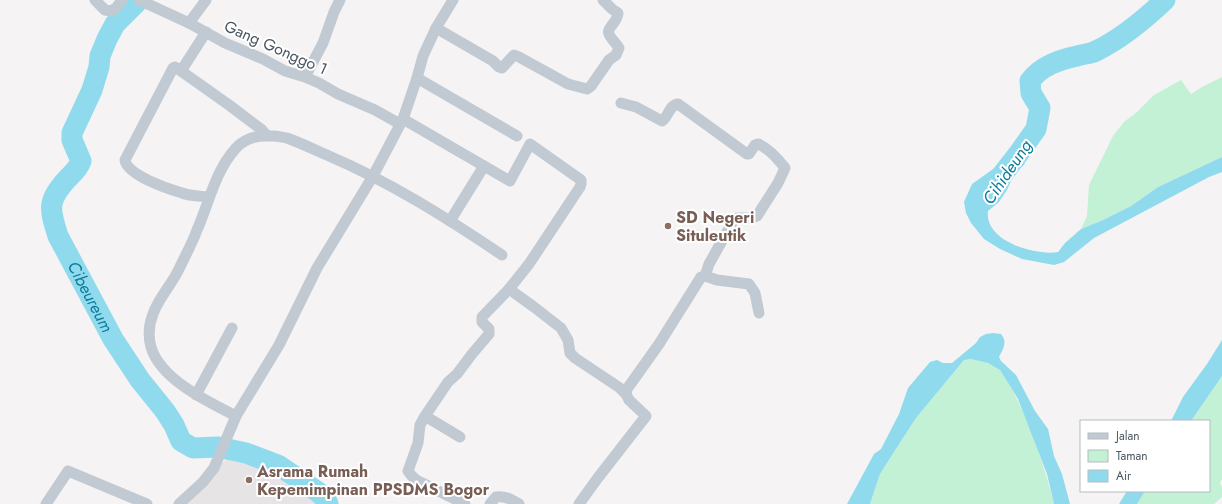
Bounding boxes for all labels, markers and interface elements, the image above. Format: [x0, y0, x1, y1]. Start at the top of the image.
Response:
street label: Gang Gonggo 1 [220, 14, 331, 81]
water label: Cihideung [977, 134, 1038, 209]
place label: SD Negeri Situleutik [676, 206, 754, 247]
marker: SD Negeri Situleutik [663, 221, 673, 231]
water label: Cibeureum [62, 257, 119, 337]
legend [1080, 420, 1210, 492]
text: Jalan [1114, 427, 1139, 445]
text: Taman [1116, 447, 1148, 465]
place label: Asrama Rumah Kepemimpinan PPSDMS Bogor [256, 460, 490, 501]
text: Air [1116, 467, 1132, 485]
marker: Asrama Rumah Kepemimpinan PPSDMS Bogor [244, 475, 254, 485]

